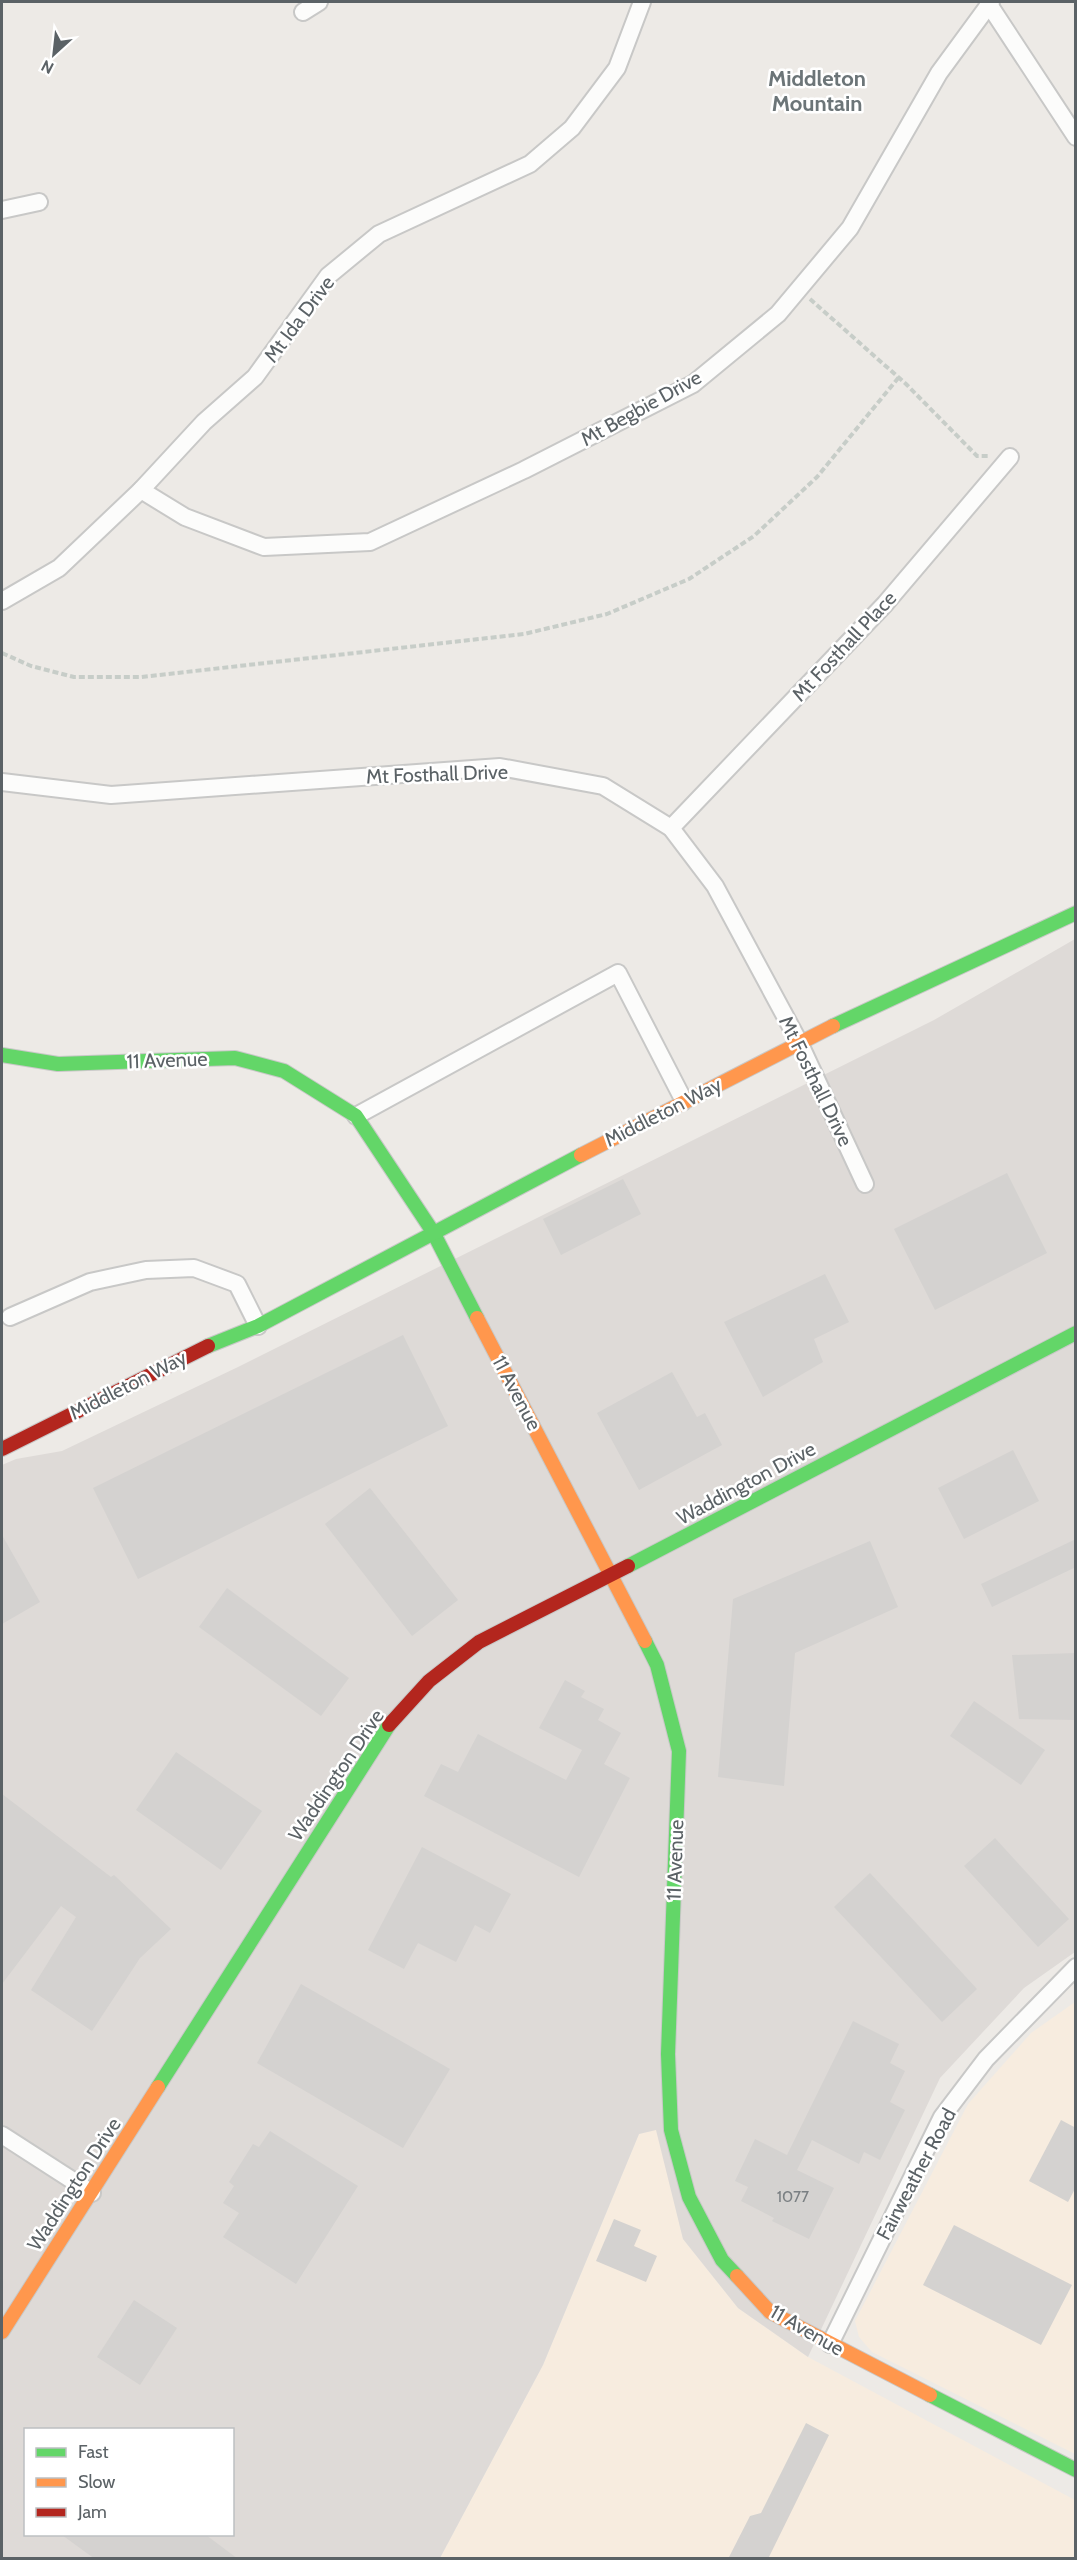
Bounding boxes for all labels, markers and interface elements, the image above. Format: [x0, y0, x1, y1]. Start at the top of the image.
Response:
north arrow [24, 24, 84, 84]
text: N [38, 56, 57, 78]
district label: Middleton Mountain [768, 65, 866, 117]
street label: Mt Ida Drive [259, 271, 339, 367]
street label: Mt Begbie Drive [577, 365, 705, 451]
street label: Mt Fosthall Place [787, 586, 901, 706]
street label: Mt Fosthall Drive [366, 760, 508, 788]
street label: Mt Fosthall Drive [774, 1012, 858, 1150]
street label: 11 Avenue [126, 1047, 208, 1073]
street label: Middleton Way [600, 1072, 726, 1152]
street label: Middleton Way [65, 1345, 191, 1425]
street label: 11 Avenue [487, 1352, 547, 1434]
street label: Waddington Drive [673, 1436, 819, 1530]
street label: Waddington Drive [283, 1705, 389, 1845]
street label: 11 Avenue [662, 1819, 688, 1901]
street label: Fairweather Road [871, 2104, 961, 2244]
street label: Waddington Drive [22, 2113, 126, 2255]
house number: 1077 [777, 2187, 809, 2206]
street label: 11 Avenue [766, 2299, 848, 2361]
legend [24, 2428, 234, 2536]
text: Fast [78, 2441, 109, 2463]
text: Slow [78, 2471, 115, 2493]
text: Jam [77, 2501, 107, 2523]

